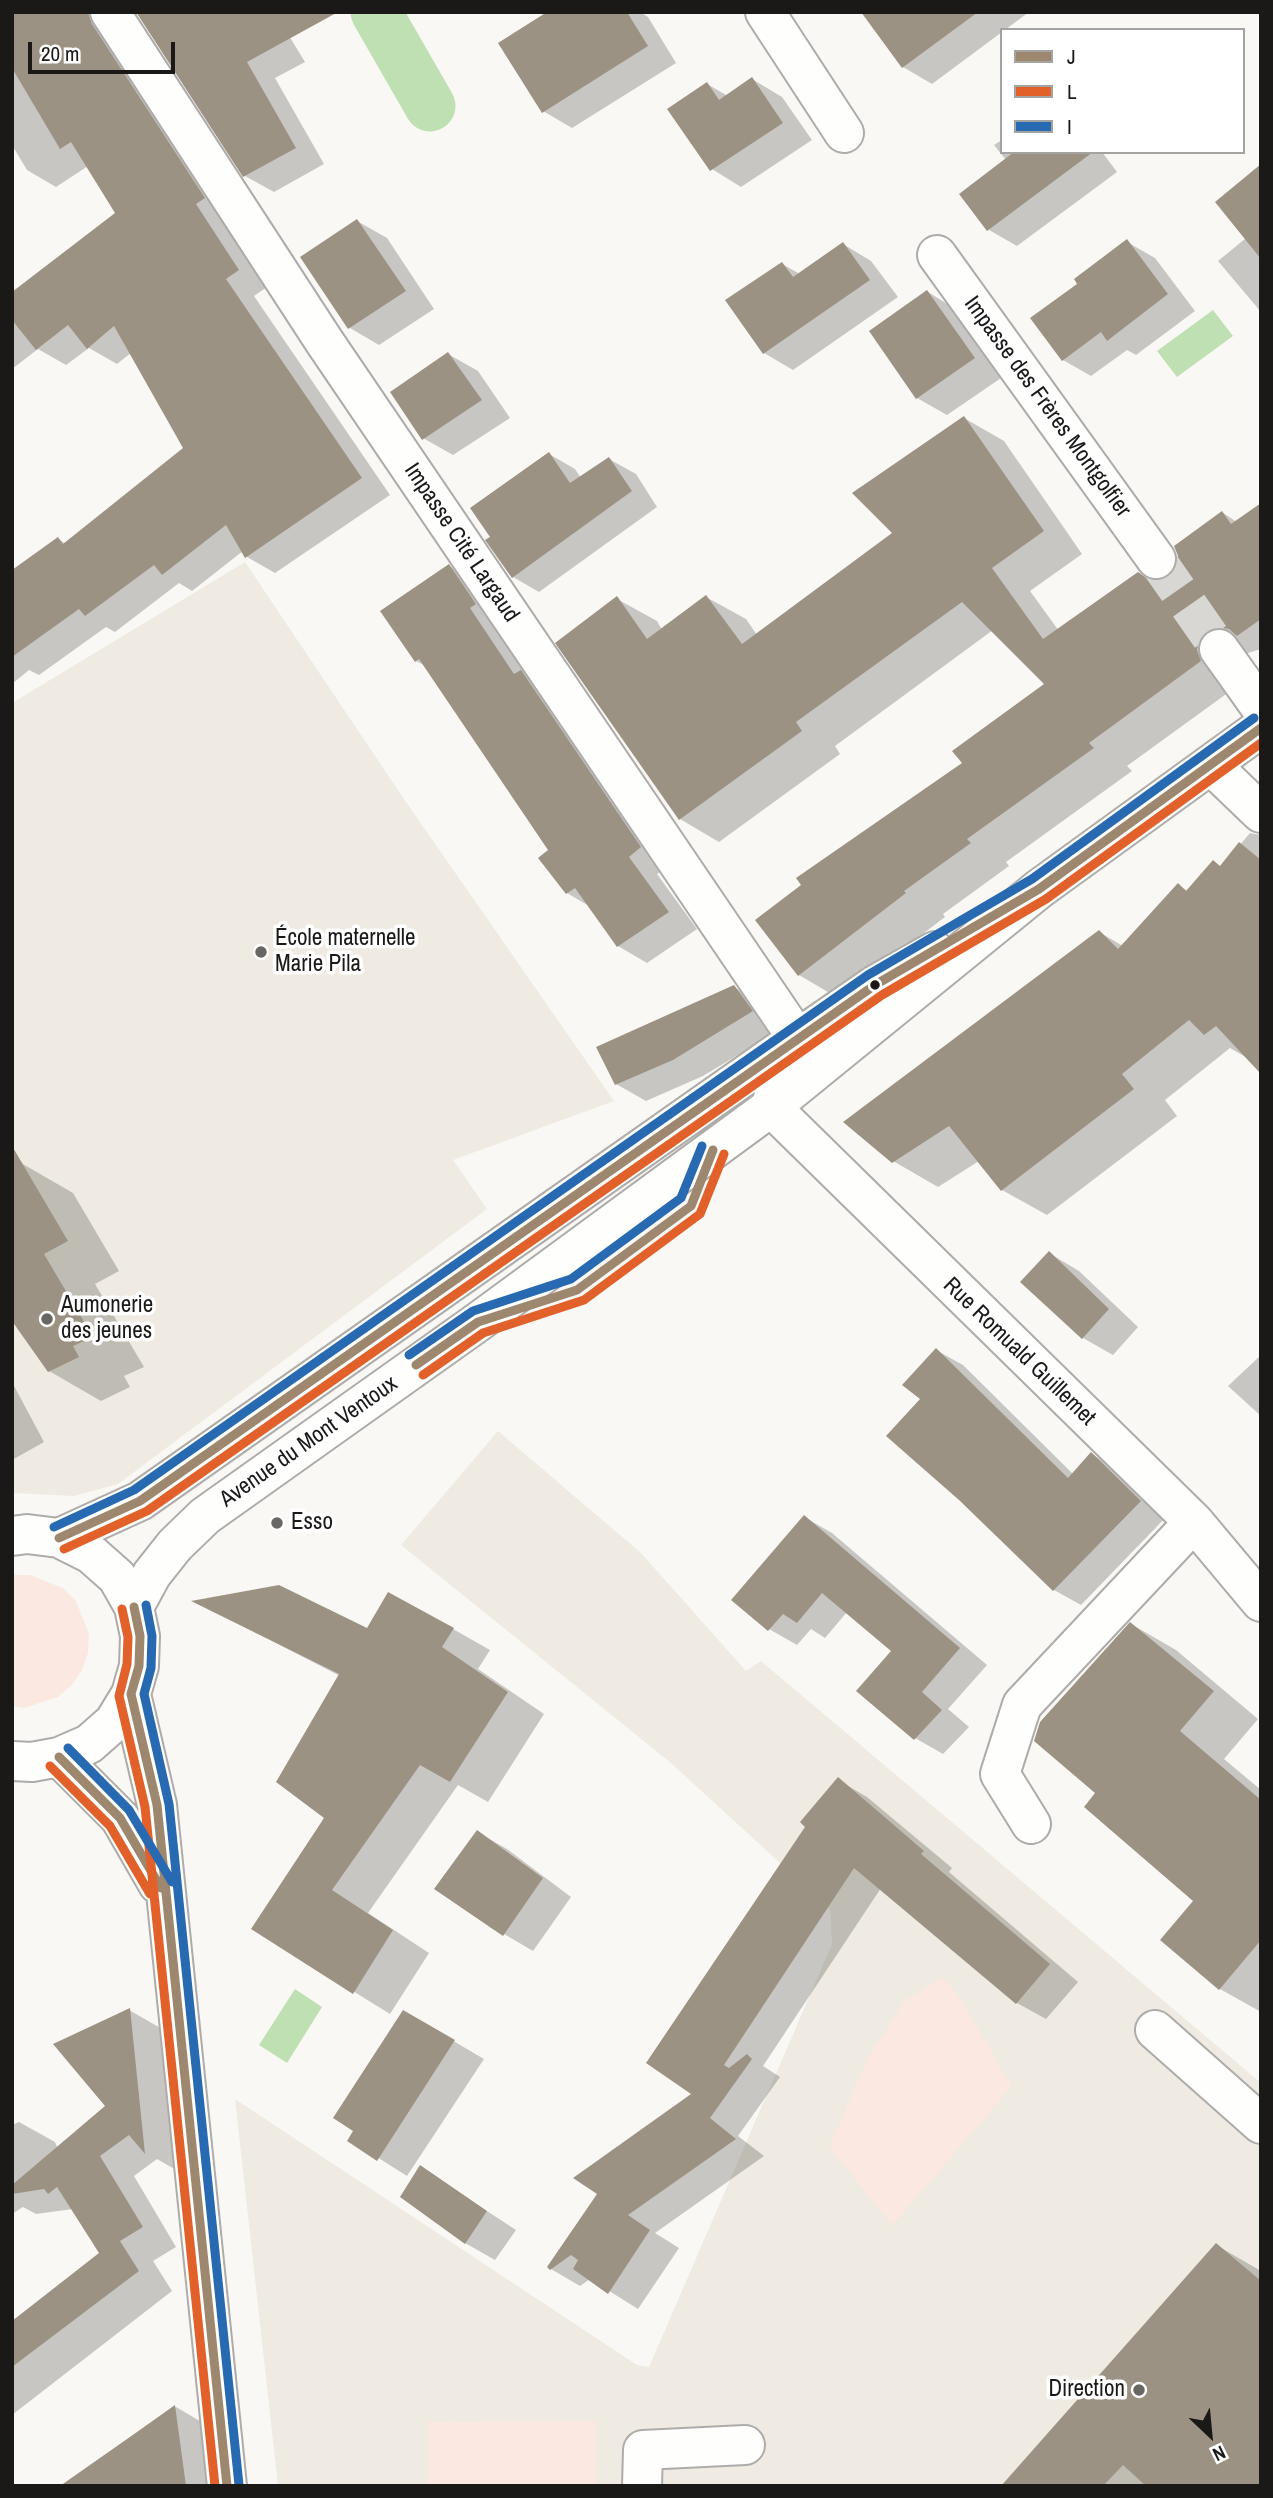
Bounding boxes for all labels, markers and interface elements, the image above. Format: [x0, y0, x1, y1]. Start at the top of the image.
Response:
scale bar [32, 28, 178, 72]
legend [1000, 28, 1245, 154]
text: 20 m [41, 39, 79, 68]
text: J [1067, 42, 1076, 71]
text: L [1067, 77, 1077, 106]
text: I [1067, 112, 1072, 141]
street label: Impasse des Frères Montgolfier [958, 291, 1136, 523]
street label: Impasse Cité Largaud [398, 458, 524, 628]
place label: École maternelle Marie Pila [275, 925, 415, 979]
marker: École maternelle Marie Pila [253, 944, 269, 960]
unlabelled marker [868, 978, 882, 992]
street label: Rue Romuald Guillemet [937, 1272, 1101, 1432]
place label: Aumonerie des jeunes [61, 1292, 153, 1346]
marker: Aumonerie des jeunes [39, 1311, 55, 1327]
street label: Avenue du Mont Ventoux [215, 1370, 403, 1514]
place label: Esso [291, 1509, 333, 1537]
marker: Esso [269, 1515, 285, 1531]
place label: Direction [1048, 2376, 1125, 2404]
marker: Direction [1131, 2382, 1147, 2398]
north arrow [1175, 2400, 1245, 2470]
text: N [1208, 2440, 1230, 2468]

